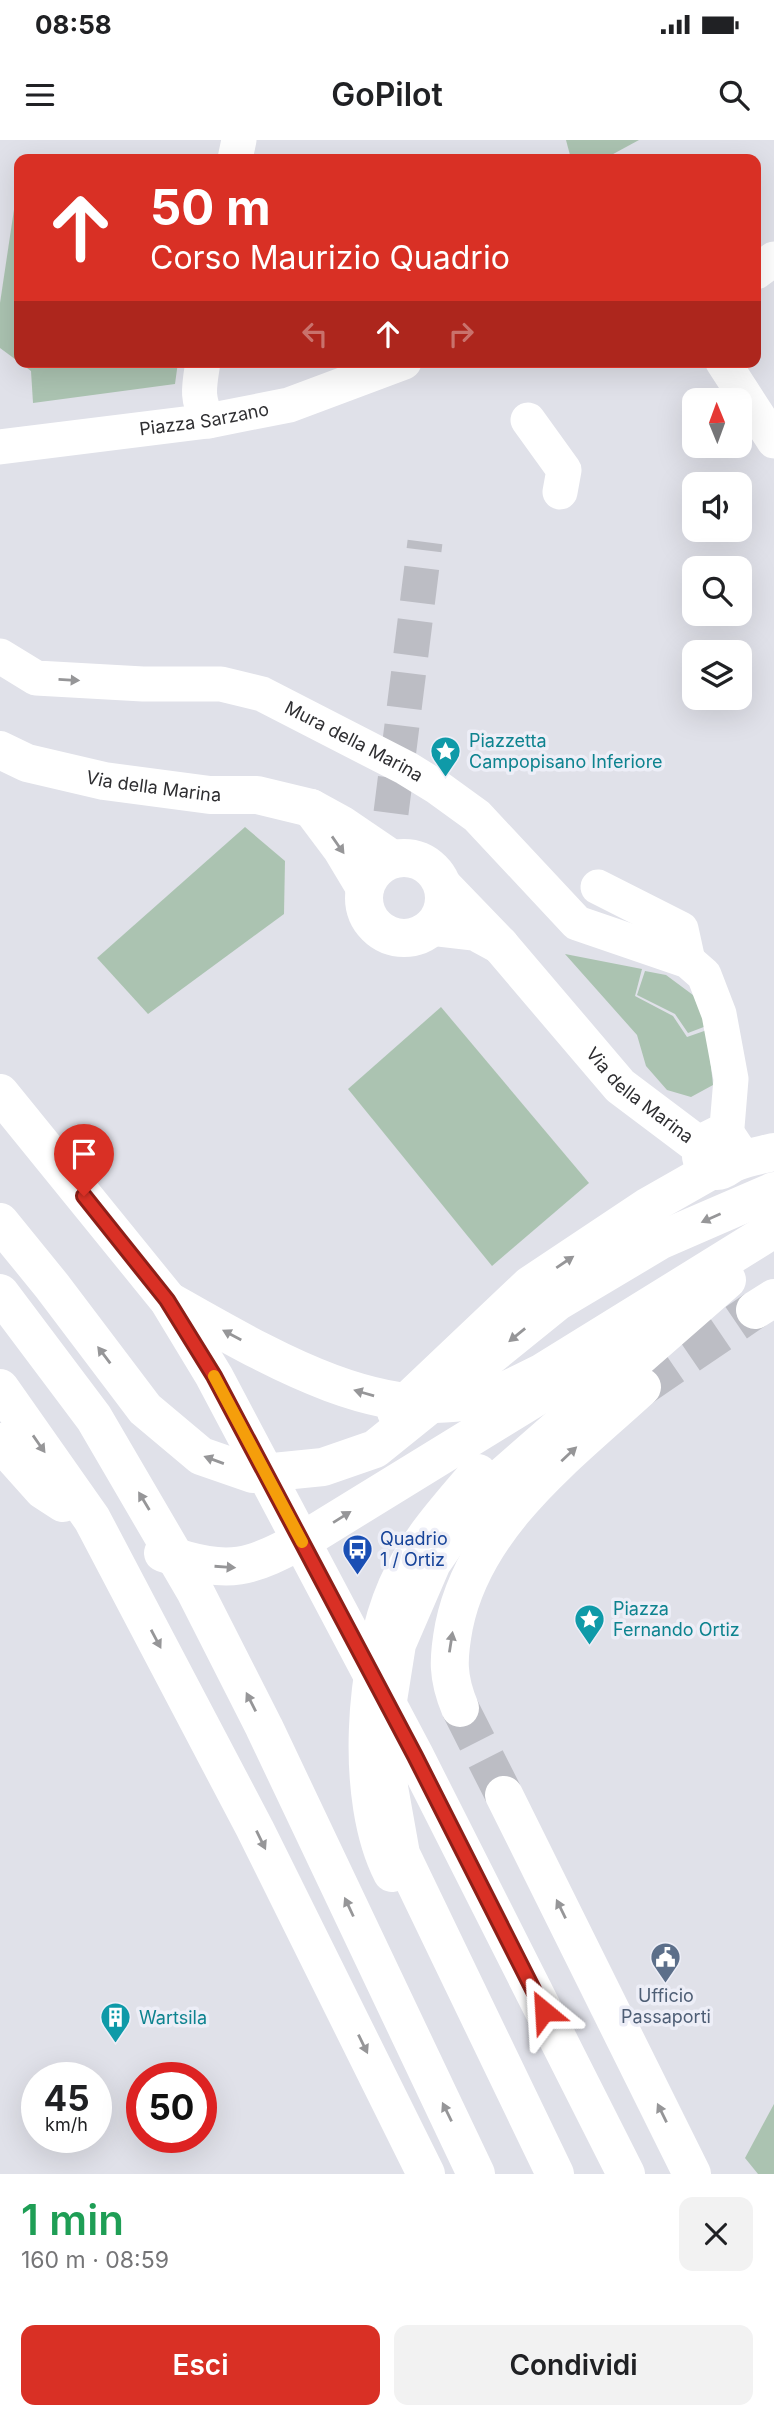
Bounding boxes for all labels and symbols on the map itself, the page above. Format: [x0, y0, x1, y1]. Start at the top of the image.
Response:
north arrow [682, 388, 752, 458]
street label: Piazza Sarzano [138, 398, 271, 439]
one-way arrow [58, 675, 80, 686]
street label: Mura della Marina [281, 697, 427, 786]
place label: Piazzetta Campopisano Inferiore [469, 730, 663, 772]
place icon: Piazzetta Campopisano Inferiore [429, 734, 463, 778]
street label: Via della Marina [84, 766, 221, 805]
one-way arrow [331, 836, 345, 854]
street label: Via della Marina [582, 1043, 698, 1147]
pin [54, 1124, 114, 1196]
one-way arrow [701, 1213, 722, 1224]
one-way arrow [555, 1255, 575, 1268]
one-way arrow [509, 1327, 527, 1342]
one-way arrow [222, 1330, 242, 1341]
one-way arrow [98, 1346, 112, 1364]
one-way arrow [353, 1387, 374, 1397]
one-way arrow [32, 1435, 46, 1453]
one-way arrow [560, 1446, 578, 1462]
one-way arrow [203, 1454, 224, 1465]
one-way arrow [138, 1492, 150, 1511]
one-way arrow [332, 1510, 351, 1523]
place label: Quadrio 1 / Ortiz [380, 1528, 448, 1570]
bus stop icon: Quadrio 1 / Ortiz [340, 1532, 374, 1576]
one-way arrow [214, 1561, 236, 1572]
place label: Piazza Fernando Ortiz [613, 1598, 740, 1640]
place icon: Piazza Fernando Ortiz [573, 1602, 607, 1646]
one-way arrow [150, 1629, 161, 1649]
one-way arrow [446, 1631, 457, 1653]
one-way arrow [245, 1692, 257, 1712]
one-way arrow [256, 1830, 267, 1850]
one-way arrow [343, 1897, 355, 1917]
one-way arrow [555, 1899, 566, 1919]
public building icon: Ufficio Passaporti [649, 1941, 683, 1985]
position arrow [507, 1974, 581, 2048]
place label: Ufficio Passaporti [621, 1985, 711, 2027]
building icon: Wartsila [99, 2001, 133, 2045]
place label: Wartsila [139, 2007, 207, 2028]
one-way arrow [357, 2034, 368, 2054]
speed limit sign: 50 [126, 2062, 217, 2153]
one-way arrow [441, 2102, 453, 2122]
one-way arrow [656, 2103, 667, 2123]

